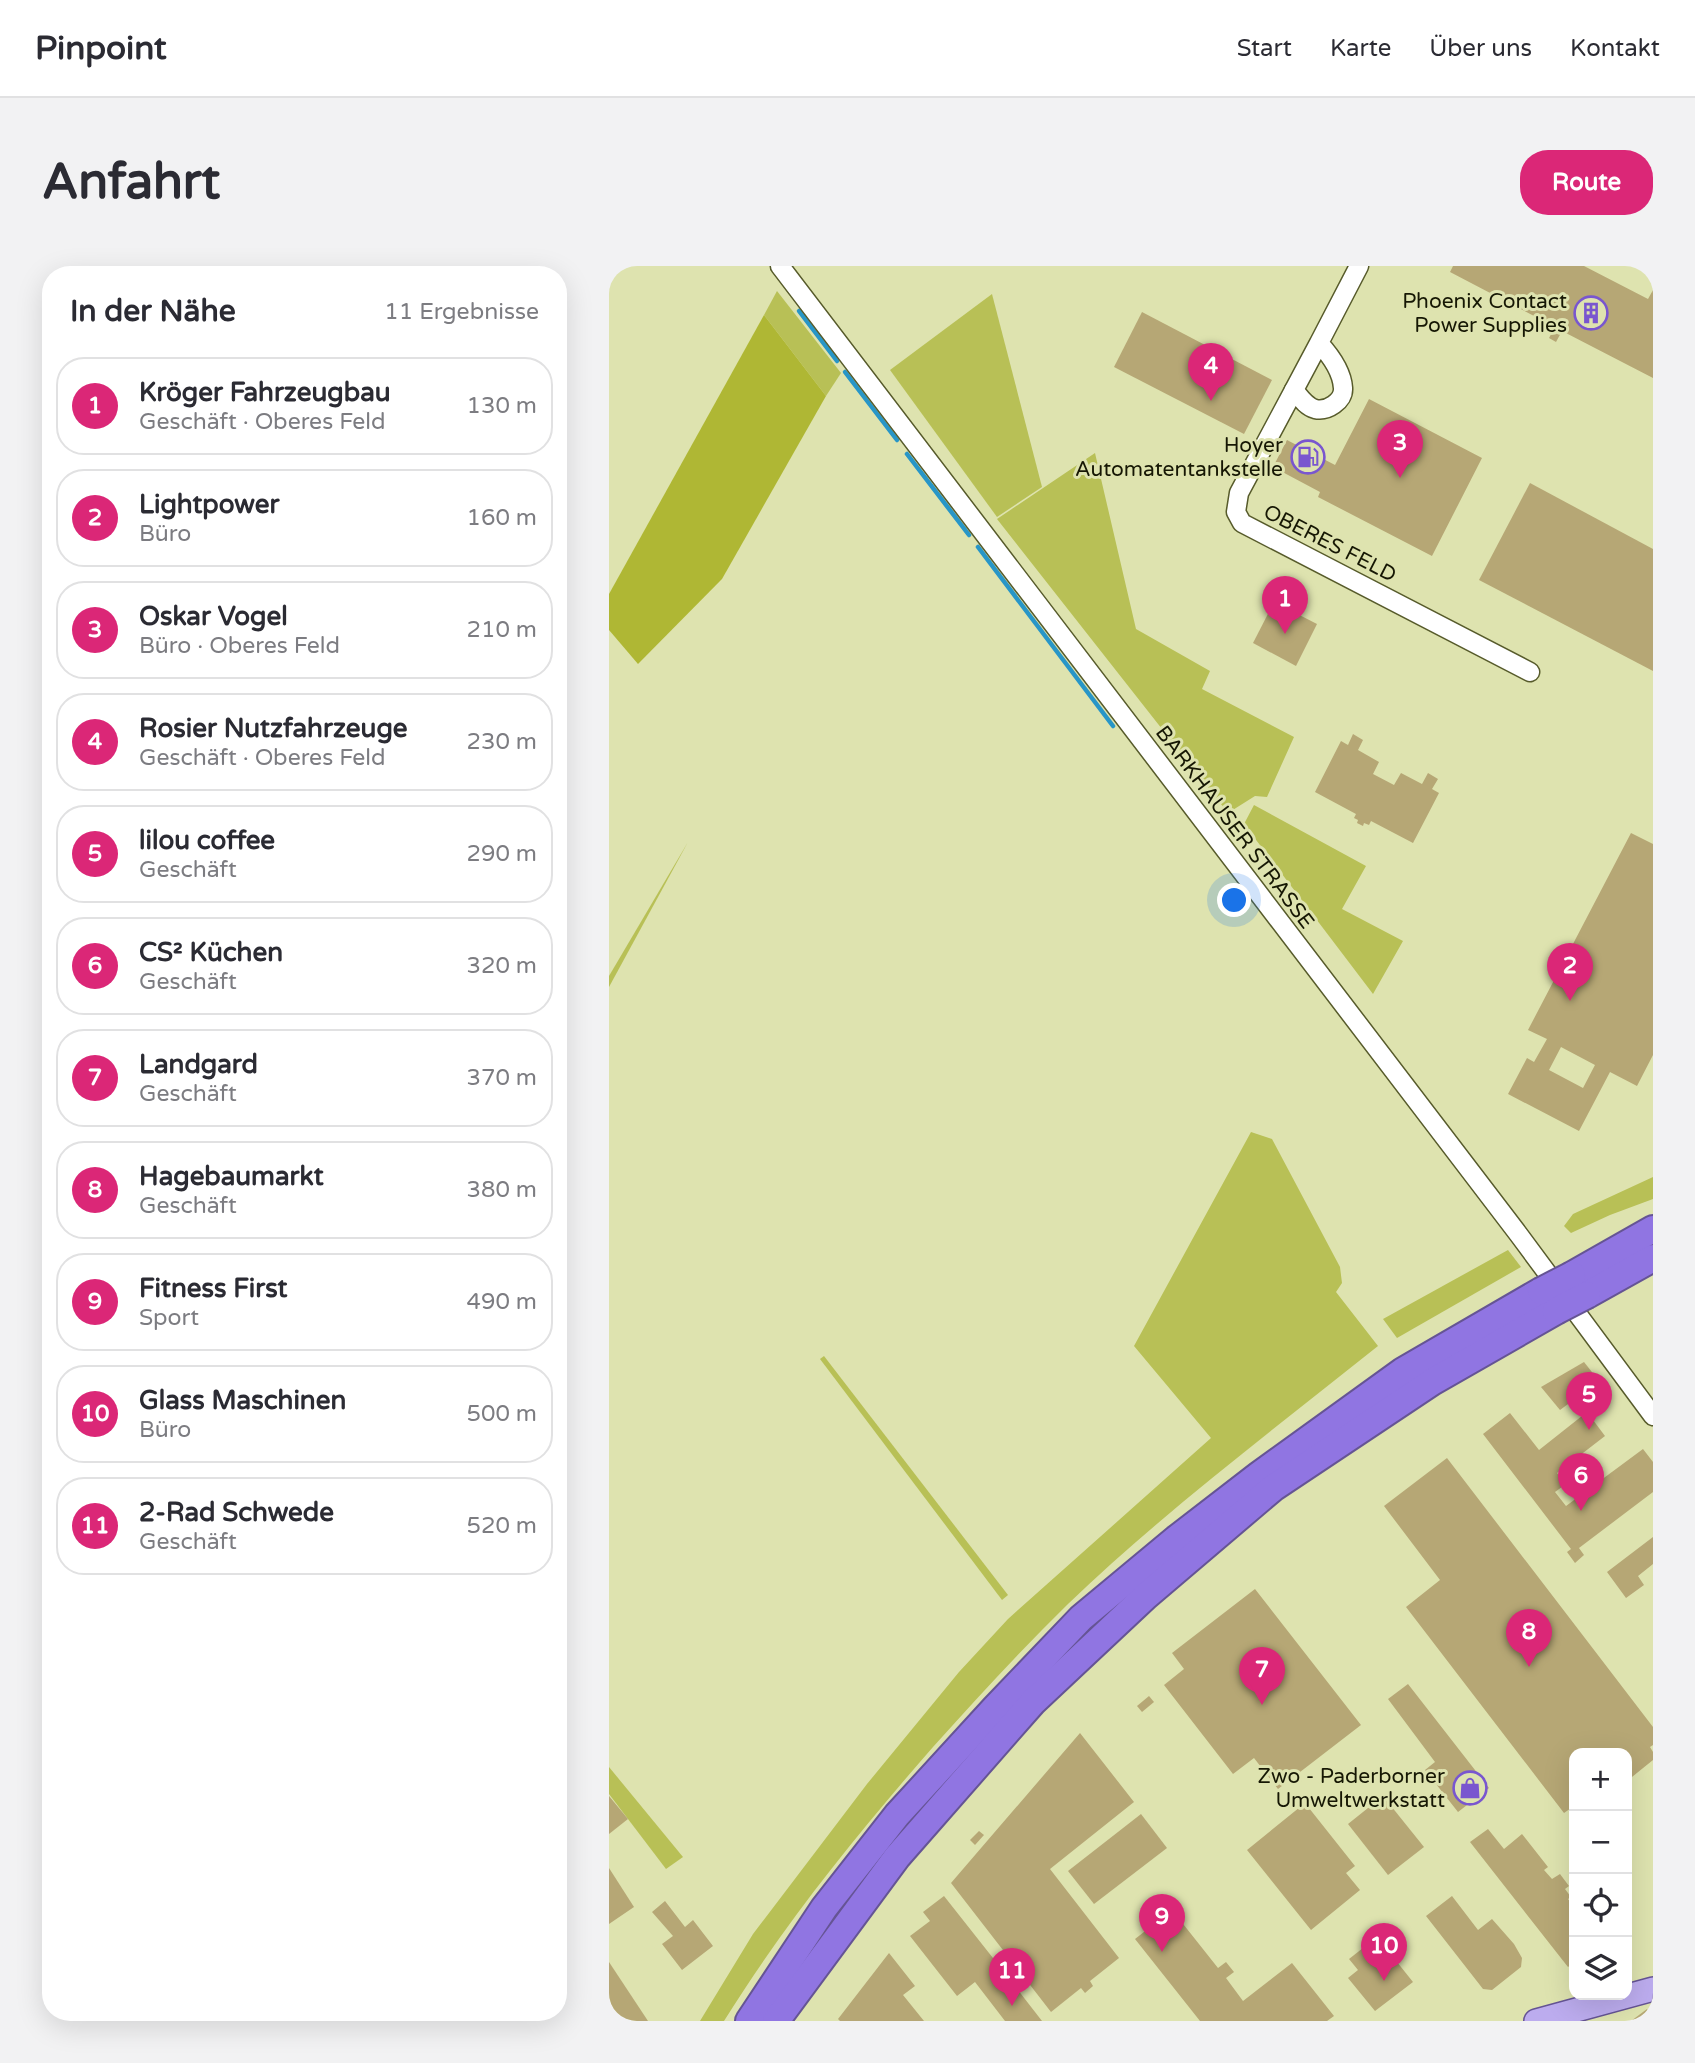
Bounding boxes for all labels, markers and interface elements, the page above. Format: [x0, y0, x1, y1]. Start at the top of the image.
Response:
text: Pinpoint [35, 29, 167, 68]
text: Start [1237, 34, 1292, 63]
text: Karte [1330, 34, 1391, 63]
text: Über uns [1429, 34, 1532, 63]
text: Kontakt [1570, 34, 1660, 63]
button: Route [1520, 150, 1653, 215]
text: Anfahrt [42, 153, 220, 212]
place label: Phoenix Contact Power Supplies [1402, 289, 1567, 338]
text: In der Nähe [70, 293, 236, 330]
building icon: Phoenix Contact Power Supplies [1572, 294, 1610, 332]
text: 11 Ergebnisse [384, 298, 539, 326]
pin: 4 [1188, 343, 1234, 401]
text: Kröger Fahrzeugbau [139, 377, 391, 408]
text: 1 [88, 392, 102, 420]
text: 130 m [467, 392, 537, 420]
text: Geschäft · Oberes Feld [139, 408, 385, 436]
pin: 3 [1377, 420, 1423, 478]
place label: Hoyer Automatentankstelle [1075, 433, 1283, 482]
fuel station icon: Hoyer Automatentankstelle [1289, 438, 1327, 476]
text: Lightpower [139, 489, 279, 520]
street label: OBERES FELD [1259, 499, 1400, 588]
text: 2 [88, 504, 102, 532]
text: 160 m [467, 504, 537, 532]
text: Büro [139, 520, 191, 548]
pin: 1 [1262, 576, 1308, 634]
text: Oskar Vogel [139, 601, 288, 632]
text: 3 [88, 616, 102, 644]
text: 210 m [467, 616, 537, 644]
text: Büro · Oberes Feld [139, 632, 340, 660]
text: Rosier Nutzfahrzeuge [139, 713, 408, 744]
street label: BARKHAUSER STRASSE [1150, 721, 1319, 934]
text: 4 [88, 728, 102, 756]
text: 230 m [467, 728, 537, 756]
text: Geschäft · Oberes Feld [139, 744, 385, 772]
text: lilou coffee [139, 825, 275, 856]
text: 5 [88, 840, 102, 868]
text: 290 m [467, 840, 537, 868]
text: Geschäft [139, 856, 237, 884]
your location [1217, 883, 1251, 917]
text: CS² Küchen [139, 937, 283, 968]
pin: 2 [1547, 943, 1593, 1001]
text: 6 [88, 952, 102, 980]
text: 320 m [467, 952, 537, 980]
text: Geschäft [139, 968, 237, 996]
text: Landgard [139, 1049, 258, 1080]
text: 7 [88, 1064, 102, 1092]
text: 370 m [467, 1064, 537, 1092]
text: Geschäft [139, 1080, 237, 1108]
text: Hagebaumarkt [139, 1161, 324, 1192]
text: 8 [88, 1176, 102, 1204]
text: 380 m [467, 1176, 537, 1204]
text: Geschäft [139, 1192, 237, 1220]
text: Fitness First [139, 1273, 287, 1304]
text: 9 [88, 1288, 102, 1316]
text: 490 m [467, 1288, 537, 1316]
text: Sport [139, 1304, 199, 1332]
pin: 5 [1566, 1372, 1612, 1430]
text: Glass Maschinen [139, 1385, 346, 1416]
text: 10 [81, 1400, 109, 1428]
text: 500 m [467, 1400, 537, 1428]
text: Büro [139, 1416, 191, 1444]
pin: 6 [1558, 1453, 1604, 1511]
text: 2-Rad Schwede [139, 1497, 334, 1528]
text: 11 [81, 1512, 109, 1540]
text: 520 m [467, 1512, 537, 1540]
text: Geschäft [139, 1528, 237, 1556]
pin: 8 [1506, 1609, 1552, 1667]
pin: 7 [1239, 1647, 1285, 1705]
map controls [1569, 1748, 1632, 2000]
button: + [1569, 1748, 1632, 1811]
place label: Zwo - Paderborner Umweltwerkstatt [1258, 1764, 1445, 1813]
shop icon: Zwo - Paderborner Umweltwerkstatt [1451, 1769, 1489, 1807]
button: − [1569, 1811, 1632, 1874]
button: locate [1569, 1874, 1632, 1937]
pin: 9 [1139, 1894, 1185, 1952]
pin: 10 [1361, 1923, 1407, 1981]
button: layers [1569, 1937, 1632, 2000]
pin: 11 [989, 1948, 1035, 2006]

